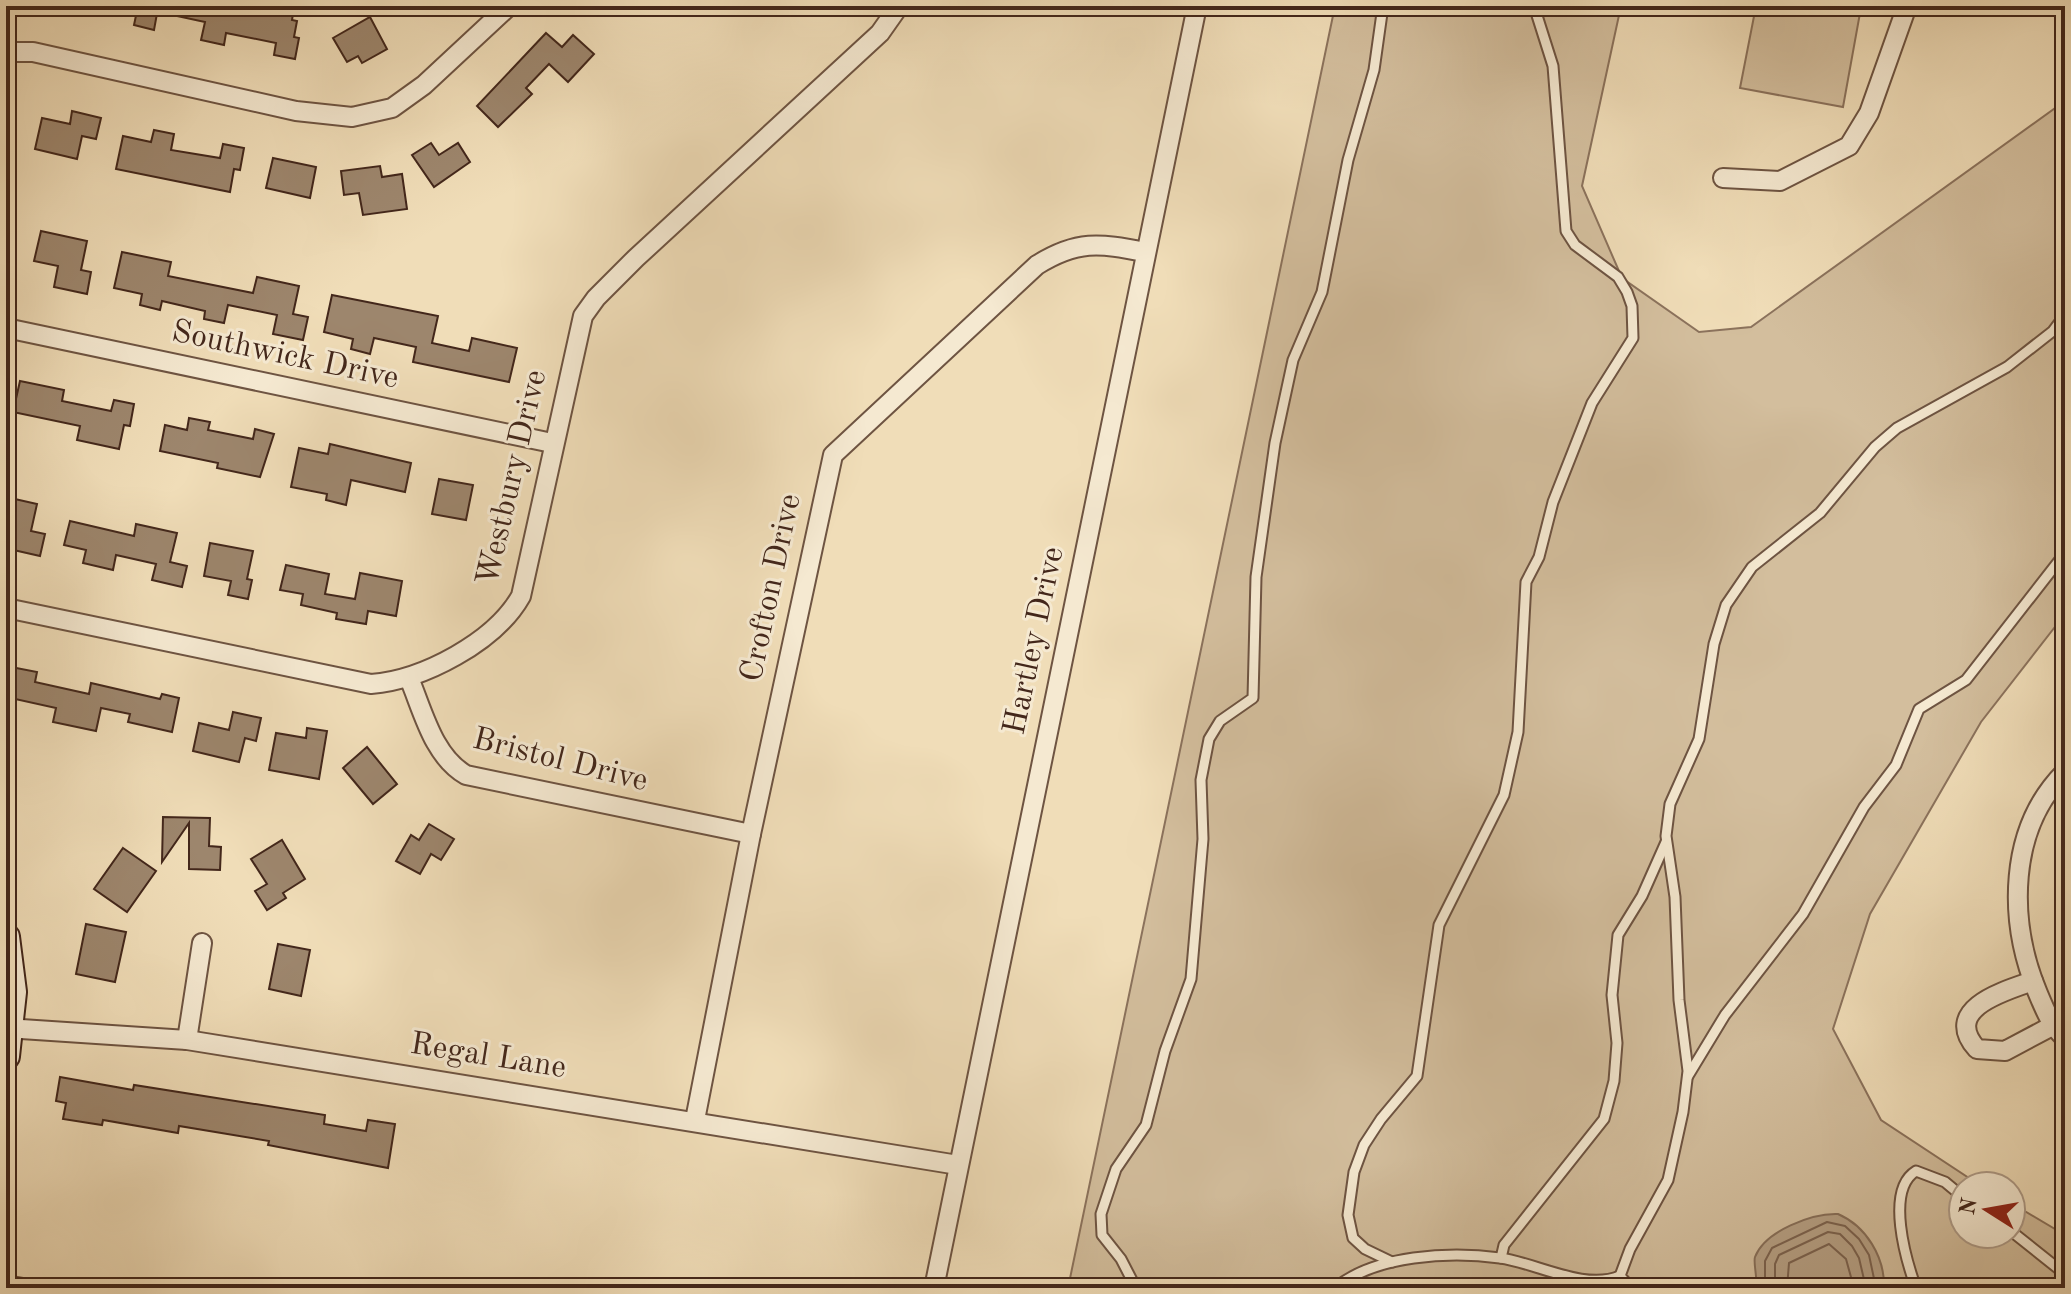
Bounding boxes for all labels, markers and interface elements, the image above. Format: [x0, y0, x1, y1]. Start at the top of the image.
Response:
street label: Southwick Drive [169, 316, 401, 396]
street label: Westbury Drive [473, 367, 553, 589]
street label: Crofton Drive [736, 491, 808, 685]
street label: Hartley Drive [999, 544, 1071, 738]
street label: Bristol Drive [469, 724, 651, 798]
street label: Regal Lane [408, 1029, 568, 1085]
north arrow [1947, 1170, 2027, 1250]
text: N [1957, 1196, 1982, 1217]

